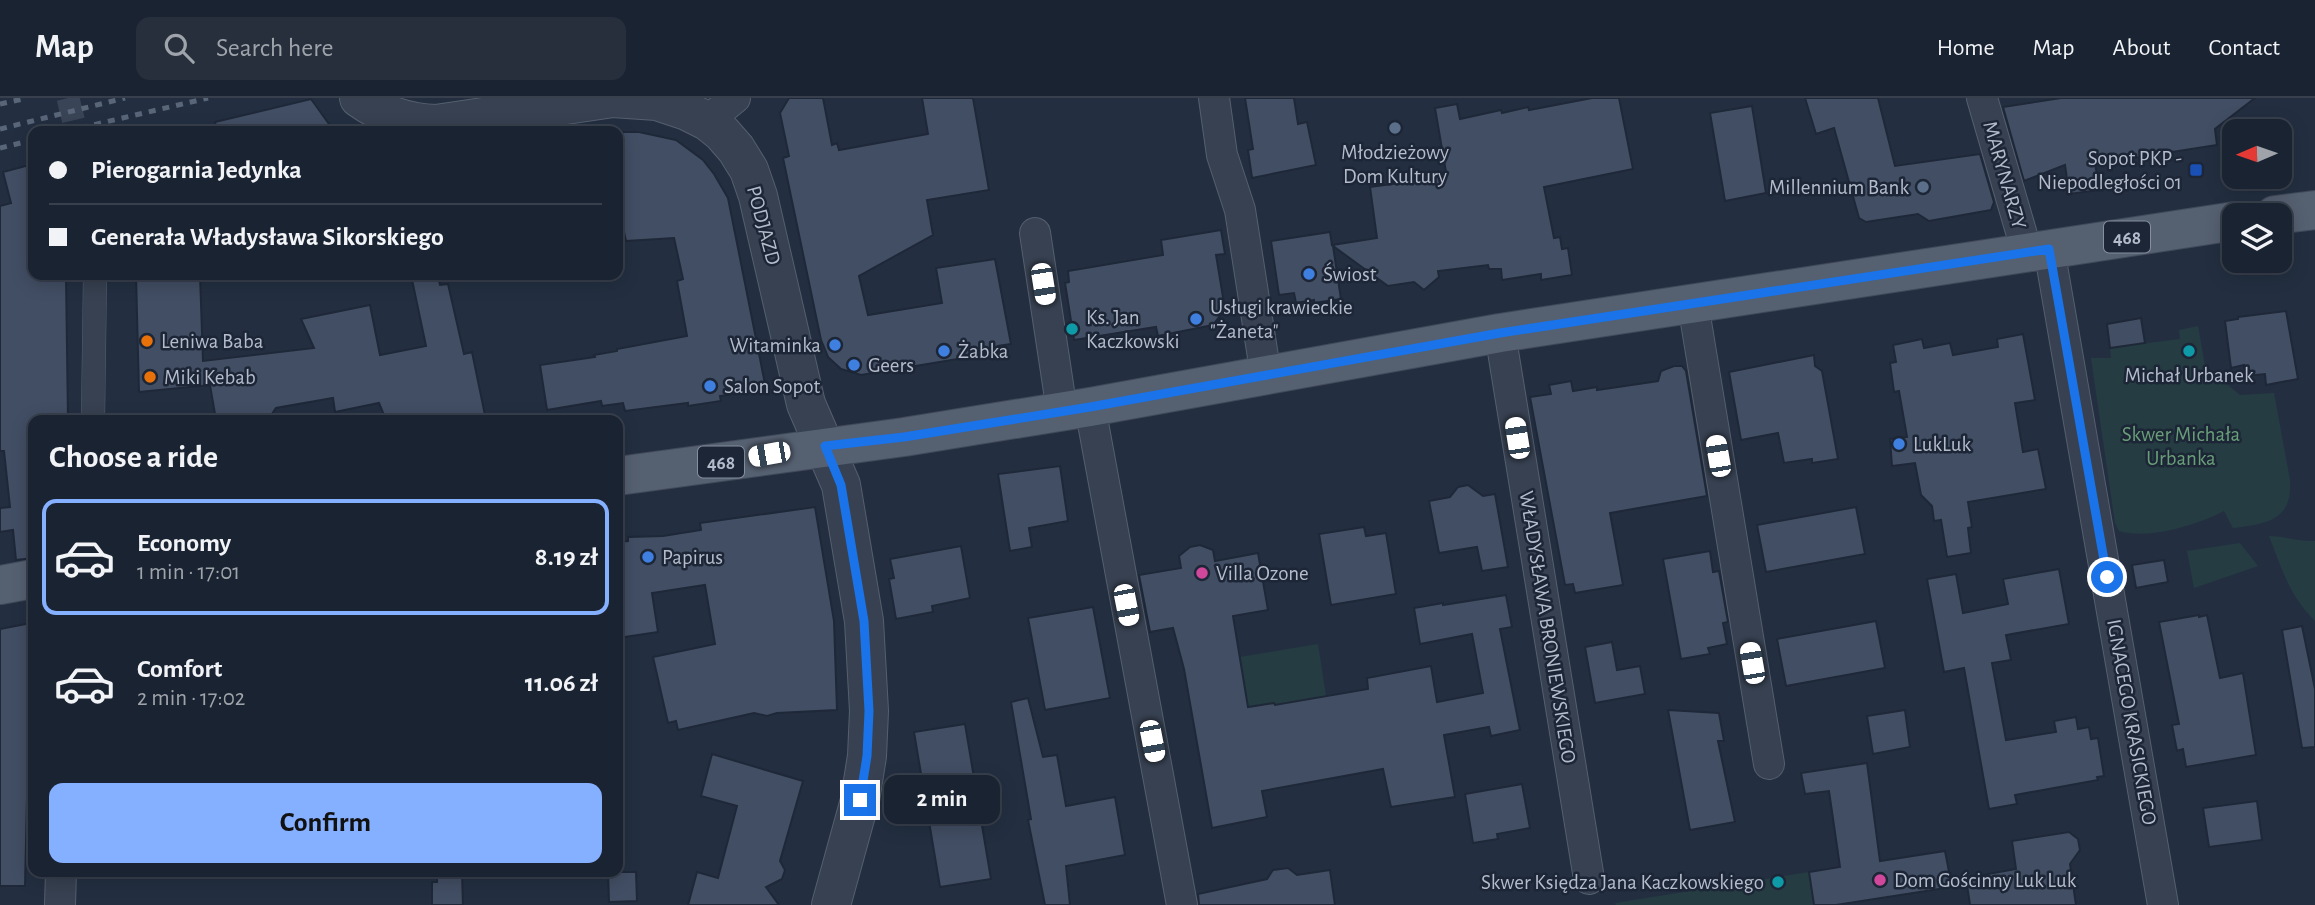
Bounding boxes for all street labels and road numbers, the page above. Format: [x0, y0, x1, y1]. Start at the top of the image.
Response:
street label: MARYNARZY [1979, 119, 2030, 231]
street label: PODJAZD [743, 183, 784, 267]
road number: 468 [2104, 222, 2150, 252]
road number: 468 [698, 446, 744, 478]
street label: WŁADYSŁAWA BRONIEWSKIEGO [1516, 489, 1579, 765]
street label: IGNACEGO KRASICKIEGO [2103, 618, 2160, 827]

